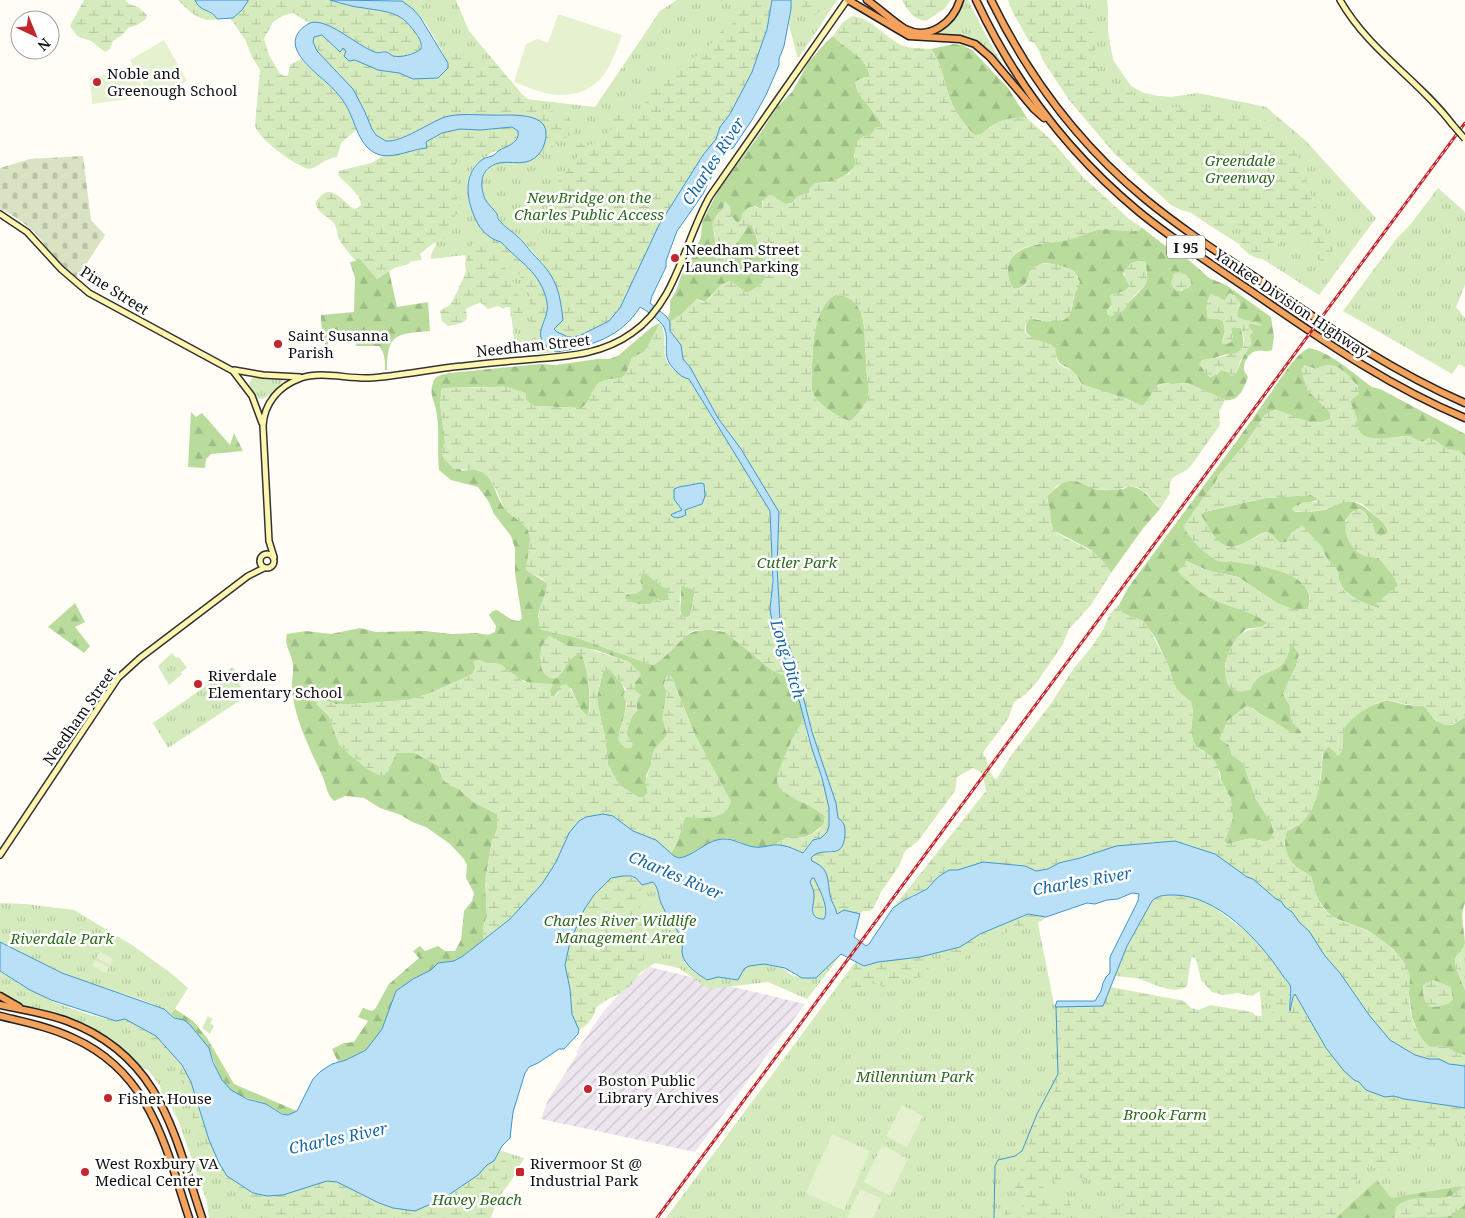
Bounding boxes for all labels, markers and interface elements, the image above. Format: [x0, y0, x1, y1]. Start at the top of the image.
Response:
north arrow [10, 10, 60, 60]
text: N [34, 34, 55, 55]
place label: Noble and Greenough School [107, 63, 238, 100]
marker: Noble and Greenough School [91, 76, 103, 88]
water label: Charles River [676, 113, 750, 209]
park label: Greendale Greenway [1205, 150, 1276, 187]
park label: NewBridge on the Charles Public Access [514, 187, 664, 224]
road number: I 95 [1167, 236, 1205, 258]
place label: Needham Street Launch Parking [685, 239, 800, 276]
street label: Yankee Division Highway [1210, 243, 1373, 362]
marker: Needham Street Launch Parking [669, 252, 681, 264]
street label: Pine Street [77, 261, 153, 319]
place label: Saint Susanna Parish [288, 325, 389, 362]
street label: Needham Street [475, 329, 591, 361]
marker: Saint Susanna Parish [272, 338, 284, 350]
park label: Cutler Park [757, 552, 838, 572]
water label: Long Ditch [765, 616, 811, 702]
street label: Needham Street [38, 663, 120, 769]
place label: Riverdale Elementary School [208, 665, 342, 702]
marker: Riverdale Elementary School [192, 678, 204, 690]
water label: Charles River [626, 845, 727, 905]
water label: Charles River [1031, 861, 1134, 901]
park label: Charles River Wildlife Management Area [544, 910, 697, 947]
park label: Riverdale Park [9, 928, 114, 948]
park label: Millennium Park [855, 1066, 974, 1086]
place label: Boston Public Library Archives [598, 1070, 719, 1107]
marker: Boston Public Library Archives [582, 1083, 594, 1095]
place label: Fisher House [118, 1088, 212, 1108]
marker: Fisher House [102, 1092, 114, 1104]
park label: Brook Farm [1122, 1104, 1207, 1124]
water label: Charles River [287, 1117, 390, 1159]
place label: West Roxbury VA Medical Center [95, 1153, 219, 1190]
place label: Rivermoor St @ Industrial Park [530, 1153, 642, 1190]
marker: West Roxbury VA Medical Center [79, 1166, 91, 1178]
marker: Rivermoor St @ Industrial Park [514, 1166, 526, 1178]
park label: Havey Beach [431, 1189, 522, 1209]

